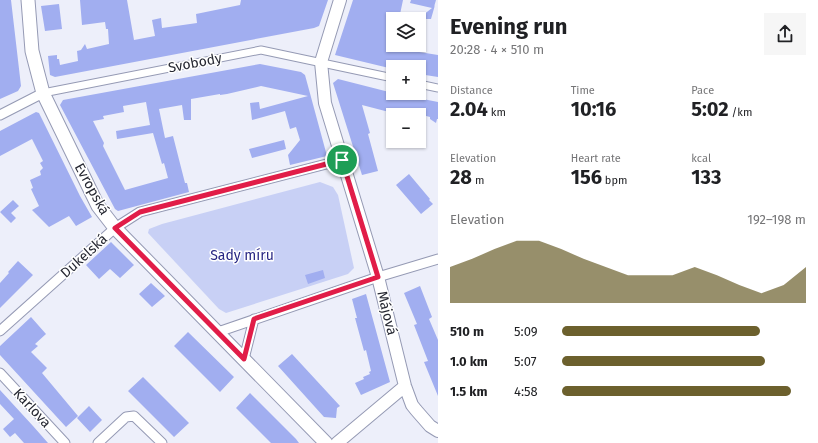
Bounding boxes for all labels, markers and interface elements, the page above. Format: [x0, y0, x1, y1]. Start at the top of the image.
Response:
map controls [386, 12, 426, 148]
button: layers [386, 12, 426, 52]
text: Evening run [450, 13, 567, 40]
button: share [764, 13, 806, 55]
text: 20:28 · 4 × 510 m [450, 42, 544, 57]
street label: Svobody [167, 49, 223, 77]
button: + [386, 60, 426, 100]
text: Distance [450, 84, 493, 97]
text: Time [571, 84, 595, 97]
text: Pace [691, 84, 714, 97]
text: 2.04 [450, 97, 488, 121]
text: 10:16 [571, 97, 616, 121]
text: 5:02 [691, 97, 729, 121]
text: km [488, 106, 506, 119]
text: /km [729, 106, 752, 119]
button: − [386, 108, 426, 148]
pin [325, 143, 359, 177]
icon: arrive [331, 149, 353, 171]
text: Elevation [450, 152, 496, 165]
text: Heart rate [571, 152, 621, 165]
text: kcal [691, 152, 711, 165]
street label: Evropská [71, 160, 113, 218]
text: 28 [450, 165, 472, 189]
text: 156 [571, 165, 602, 189]
text: 133 [691, 165, 721, 189]
text: m [472, 174, 484, 187]
text: bpm [602, 174, 627, 187]
text: Elevation [450, 212, 504, 227]
text: 192–198 m [747, 212, 806, 227]
street label: Dukelská [57, 231, 111, 281]
park label: Sady míru [210, 247, 274, 264]
street label: Májová [373, 289, 401, 337]
text: 510 m [450, 324, 484, 339]
text: 5:09 [514, 324, 538, 339]
text: 1.0 km [450, 354, 488, 369]
text: 5:07 [514, 354, 536, 369]
text: 1.5 km [450, 384, 488, 399]
text: 4:58 [514, 384, 538, 399]
street label: Karlova [10, 385, 54, 431]

